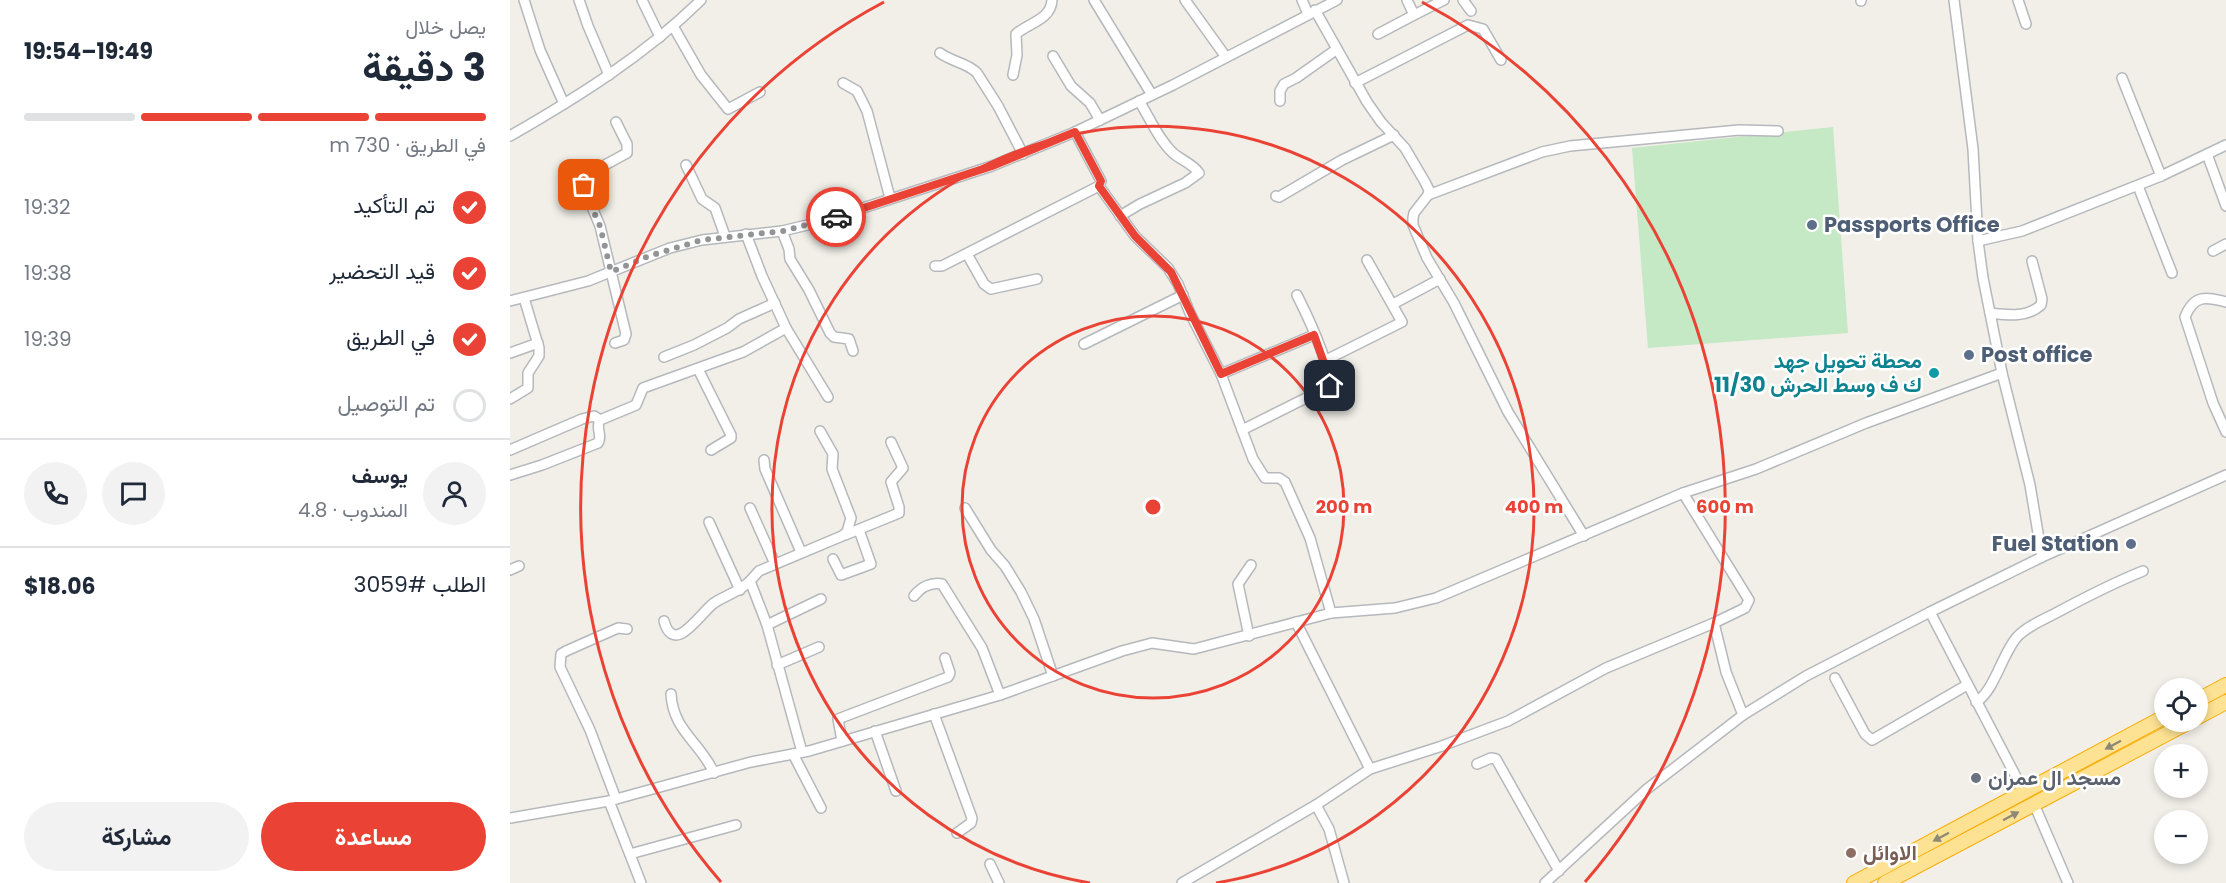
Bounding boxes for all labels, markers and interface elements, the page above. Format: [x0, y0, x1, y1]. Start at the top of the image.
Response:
text: يصل خلال [406, 13, 486, 41]
text: 19:49–19:54 [24, 36, 153, 67]
text: 3 دقيقة [362, 40, 486, 95]
text: في الطريق · 730 m [329, 131, 486, 159]
pin [558, 159, 609, 210]
icon: bag [567, 168, 600, 201]
courier [806, 187, 866, 247]
text: تم التأكيد [353, 190, 435, 221]
icon: check [453, 191, 486, 224]
text: 19:32 [24, 193, 71, 221]
icon: car [820, 201, 853, 234]
place label: Passports Office [1824, 210, 2000, 239]
marker: Passports Office [1805, 218, 1819, 232]
text: قيد التحضير [329, 256, 435, 287]
icon: check [453, 257, 486, 290]
text: 19:38 [24, 259, 72, 287]
text: في الطريق [346, 322, 435, 353]
icon: check [453, 323, 486, 356]
text: 19:39 [24, 325, 72, 353]
place label: Post office [1981, 340, 2093, 369]
place label: محطة تحويل جهد 11/30 ك ف وسط الحرش [1714, 346, 1922, 399]
marker: Post office [1962, 348, 1976, 362]
pin [1304, 360, 1355, 411]
marker: محطة تحويل جهد 11/30 ك ف وسط الحرش [1927, 366, 1941, 380]
icon: home [1313, 369, 1346, 402]
text: تم التوصيل [337, 388, 435, 419]
text: يوسف [352, 460, 408, 491]
button: phone [24, 462, 87, 525]
button: chat [102, 462, 165, 525]
button: person [423, 462, 486, 525]
text: 200 m [1316, 494, 1372, 519]
text: 400 m [1505, 494, 1563, 519]
text: 600 m [1696, 494, 1754, 519]
text: المندوب · 4.8 [298, 496, 408, 524]
centre of rings [1143, 497, 1163, 517]
place label: Fuel Station [1992, 529, 2119, 558]
marker: Fuel Station [2124, 537, 2138, 551]
text: الطلب #3059 [353, 569, 486, 600]
text: $18.06 [24, 571, 96, 602]
map controls [2154, 678, 2208, 864]
button: locate [2154, 678, 2208, 732]
one-way arrow [2104, 740, 2121, 750]
button: + [2154, 744, 2208, 798]
place label: مسجد ال عمران [1988, 763, 2121, 792]
marker: مسجد ال عمران [1969, 771, 1983, 785]
button: مشاركة [24, 802, 249, 871]
button: مساعدة [261, 802, 486, 871]
button: − [2154, 810, 2208, 864]
one-way arrow [2002, 811, 2019, 821]
one-way arrow [1932, 832, 1949, 842]
place label: الاوائل [1863, 838, 1917, 867]
marker: الاوائل [1844, 846, 1858, 860]

